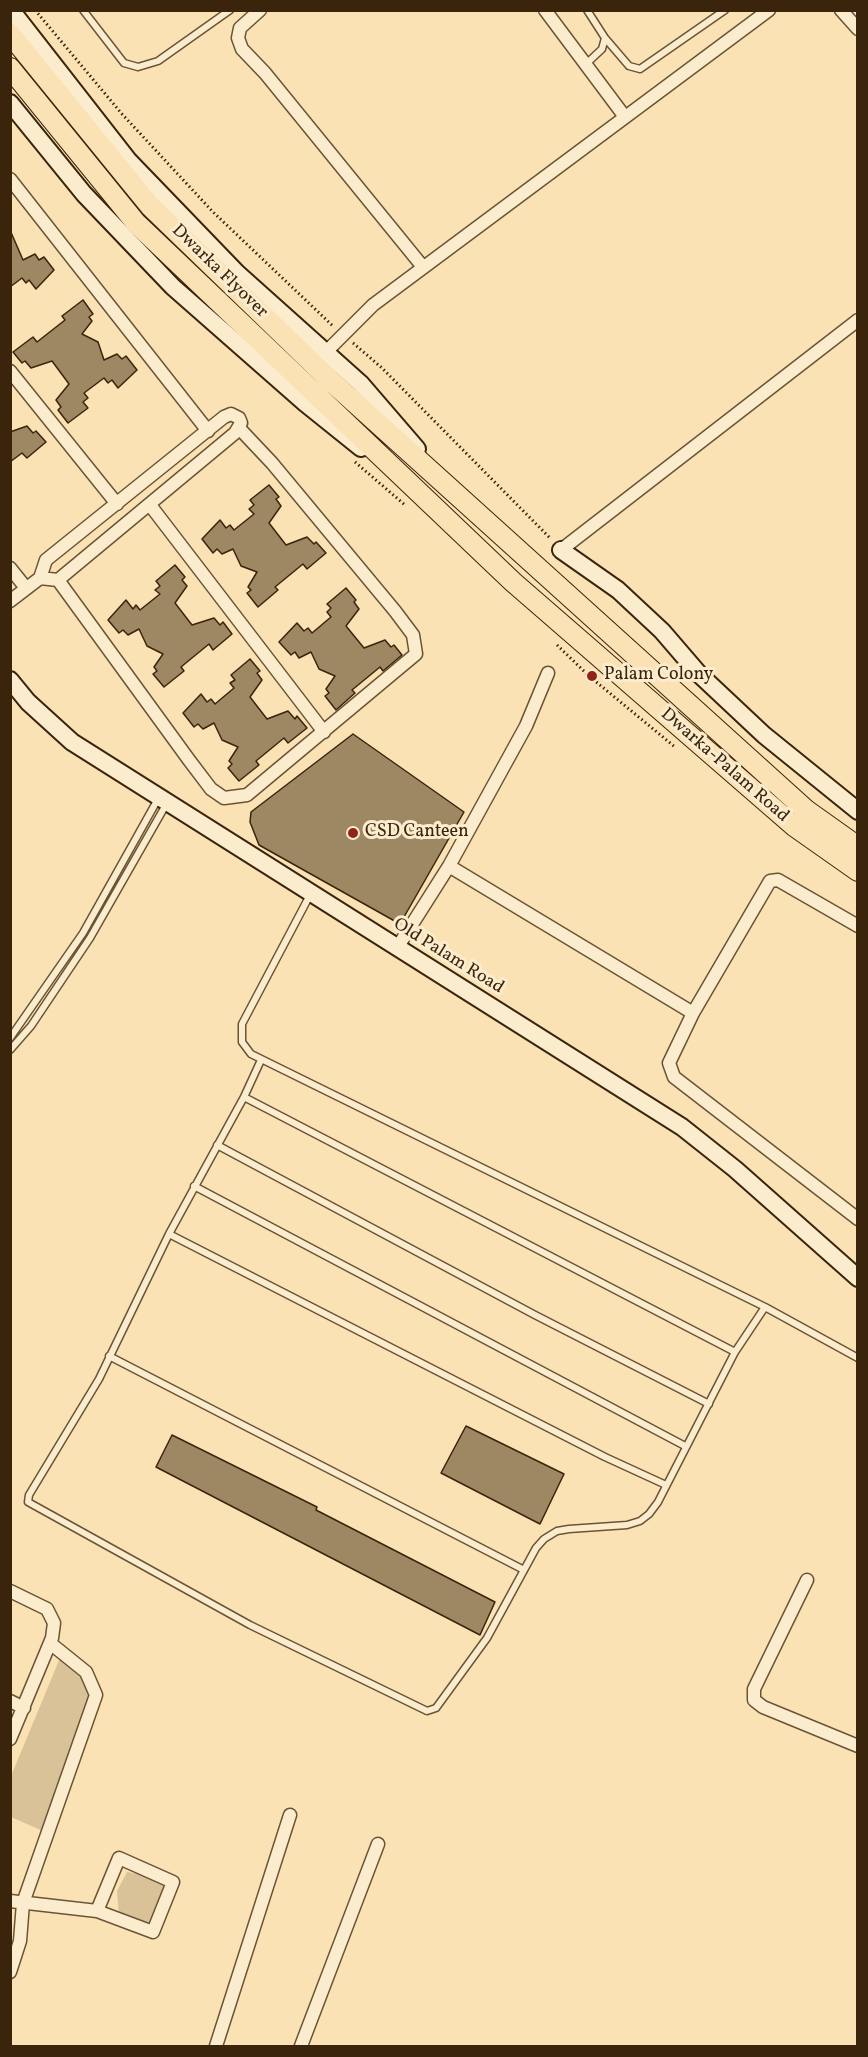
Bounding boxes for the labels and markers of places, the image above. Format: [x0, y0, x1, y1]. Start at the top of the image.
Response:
place label: Palam Colony [604, 665, 713, 687]
marker: Palam Colony [585, 669, 599, 683]
place label: CSD Canteen [365, 822, 469, 844]
marker: CSD Canteen [346, 826, 360, 840]

